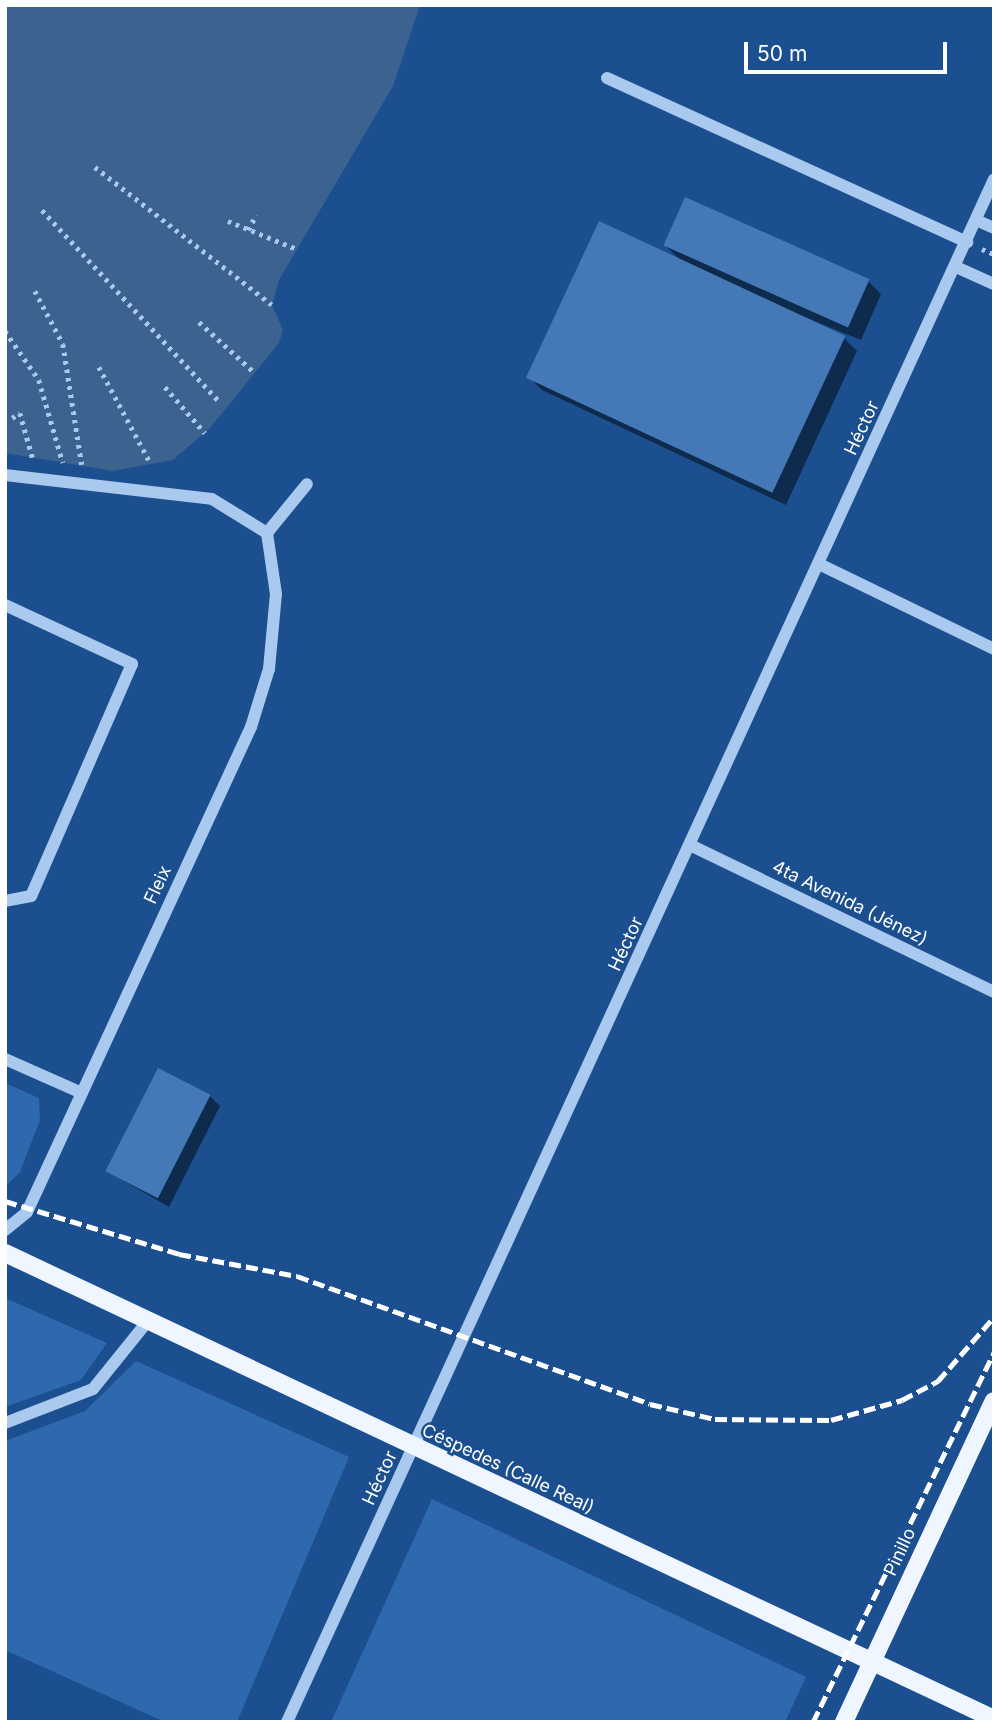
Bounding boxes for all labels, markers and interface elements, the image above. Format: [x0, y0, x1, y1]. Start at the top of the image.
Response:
scale bar [747, 28, 950, 72]
text: 50 m [757, 41, 807, 66]
street label: Héctor [840, 397, 884, 459]
street label: 4ta Avenida (Jénez) [769, 856, 931, 950]
street label: Fleix [140, 862, 176, 908]
street label: Héctor [604, 913, 648, 975]
street label: Céspedes (Calle Real) [418, 1420, 598, 1518]
street label: Héctor [358, 1447, 402, 1509]
street label: Pinillo [880, 1525, 920, 1579]

